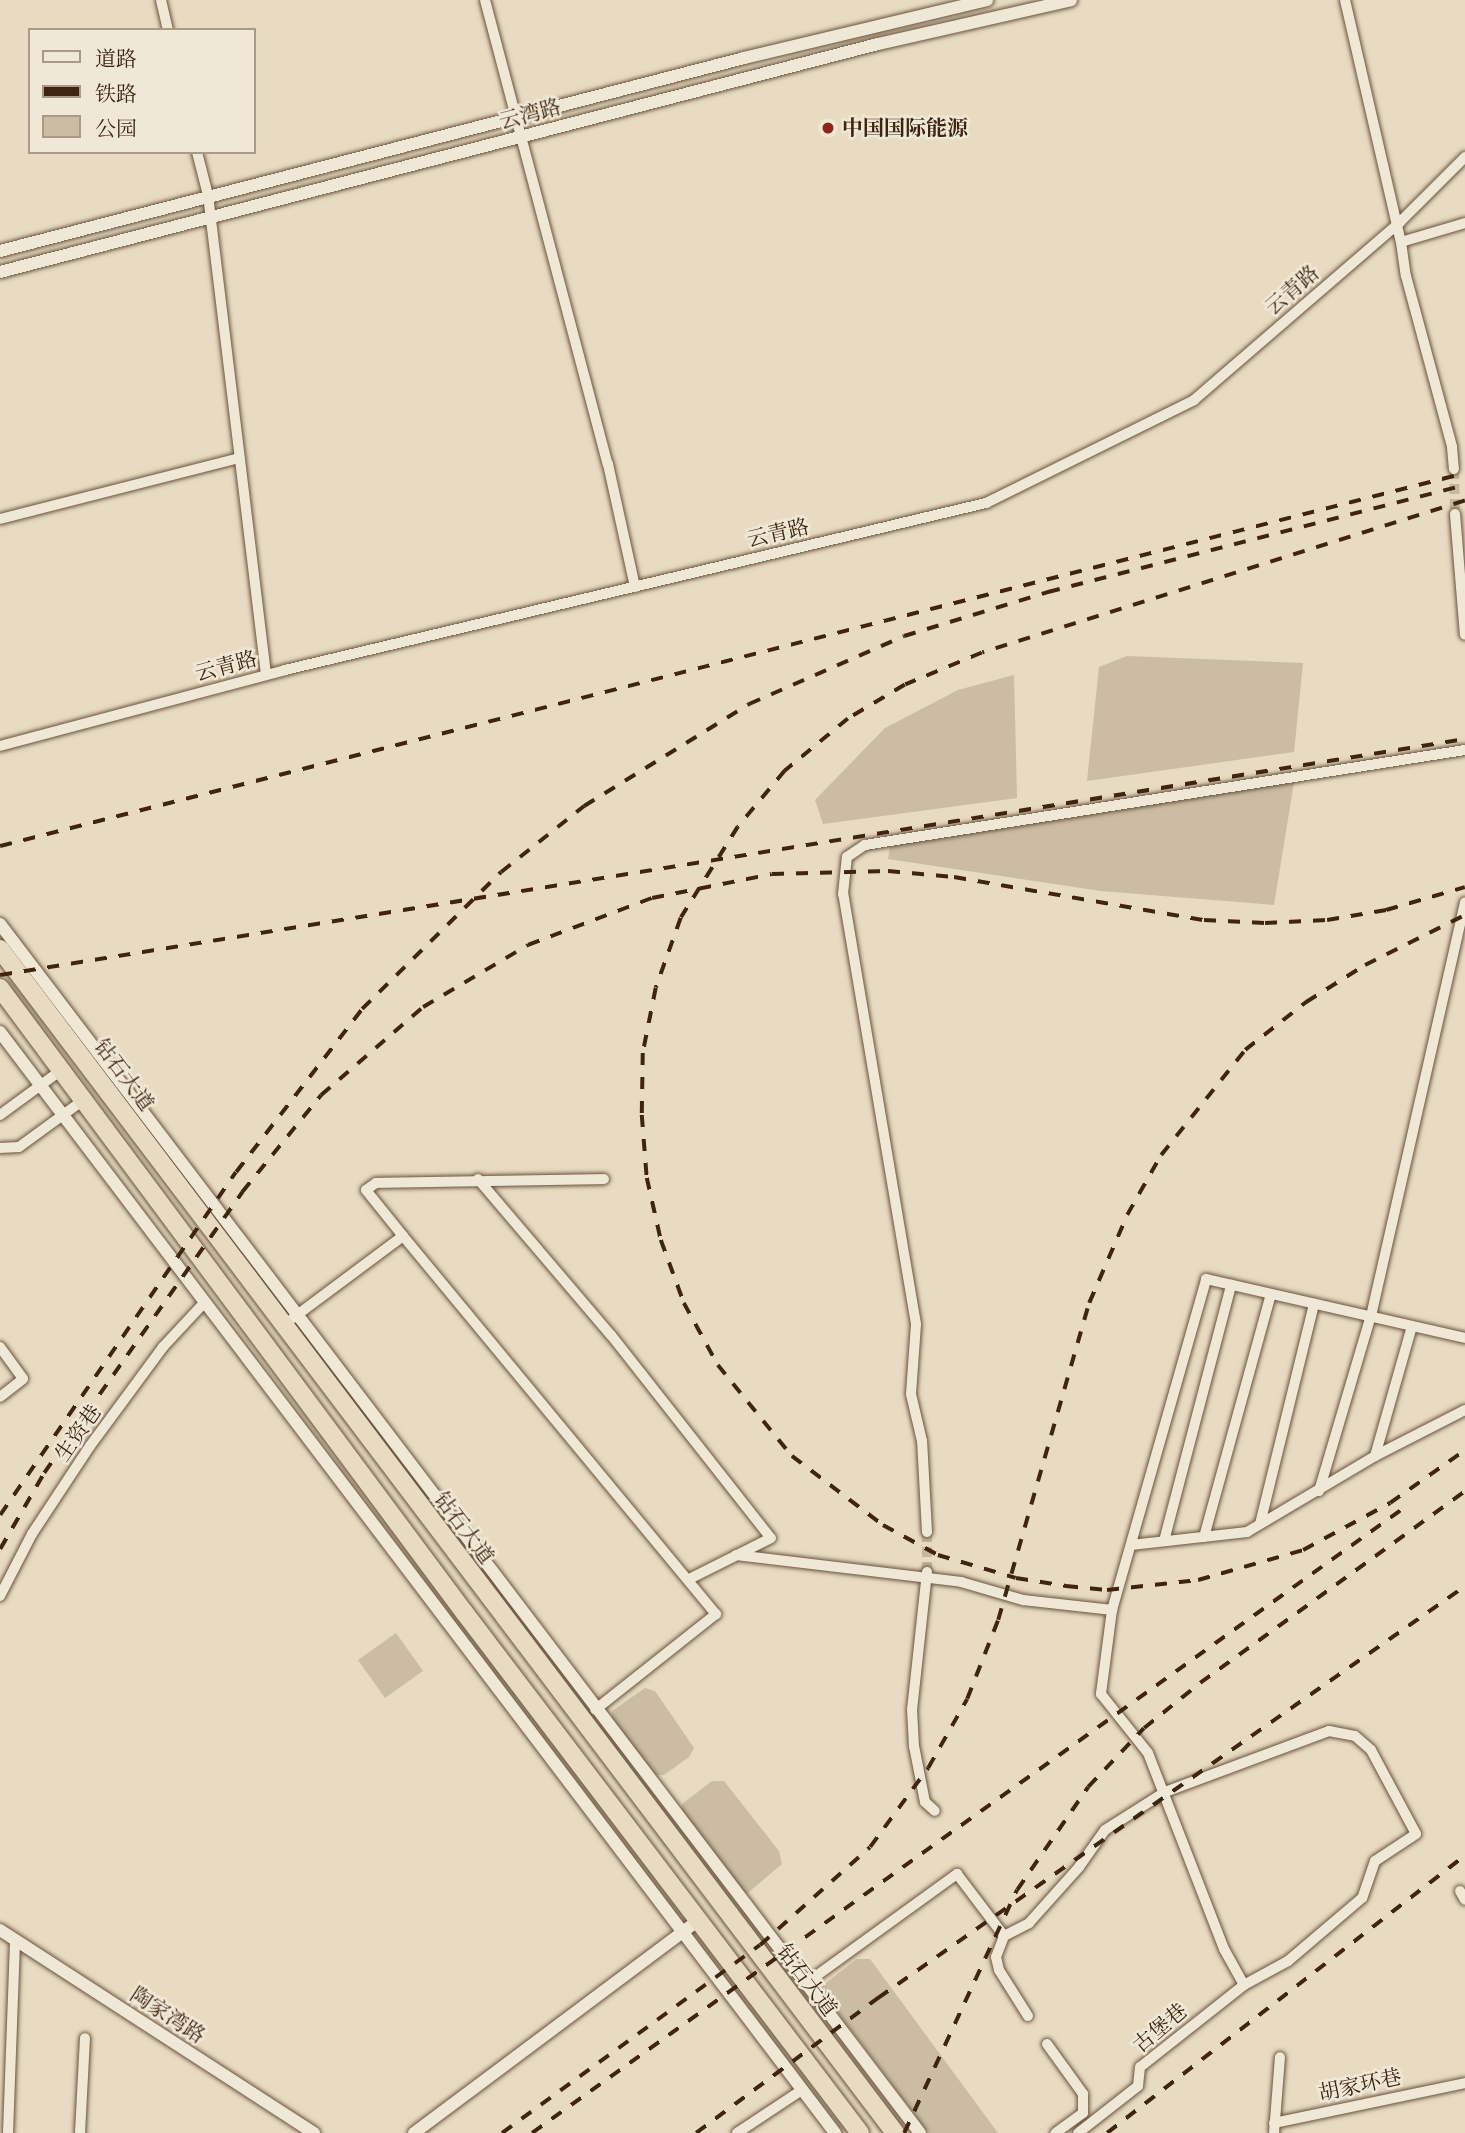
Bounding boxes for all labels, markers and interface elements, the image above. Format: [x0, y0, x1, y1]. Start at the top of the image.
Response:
legend [28, 28, 256, 154]
text: 道路 [95, 46, 137, 71]
text: 铁路 [95, 81, 137, 106]
street label: 云湾路 [496, 94, 564, 134]
place label: 中国国际能源 [842, 115, 968, 141]
text: 公园 [95, 116, 137, 141]
marker: 中国国际能源 [820, 120, 836, 136]
street label: 云青路 [1260, 260, 1324, 320]
street label: 云青路 [744, 514, 812, 552]
street label: 云青路 [192, 646, 260, 686]
street label: 钻石大道 [89, 1034, 159, 1116]
street label: 生资巷 [50, 1400, 106, 1466]
street label: 钻石大道 [429, 1487, 499, 1569]
street label: 钻石大道 [772, 1939, 842, 2021]
street label: 陶家湾路 [126, 1982, 210, 2048]
street label: 古堡巷 [1128, 1998, 1192, 2058]
street label: 胡家环巷 [1316, 2064, 1404, 2106]

